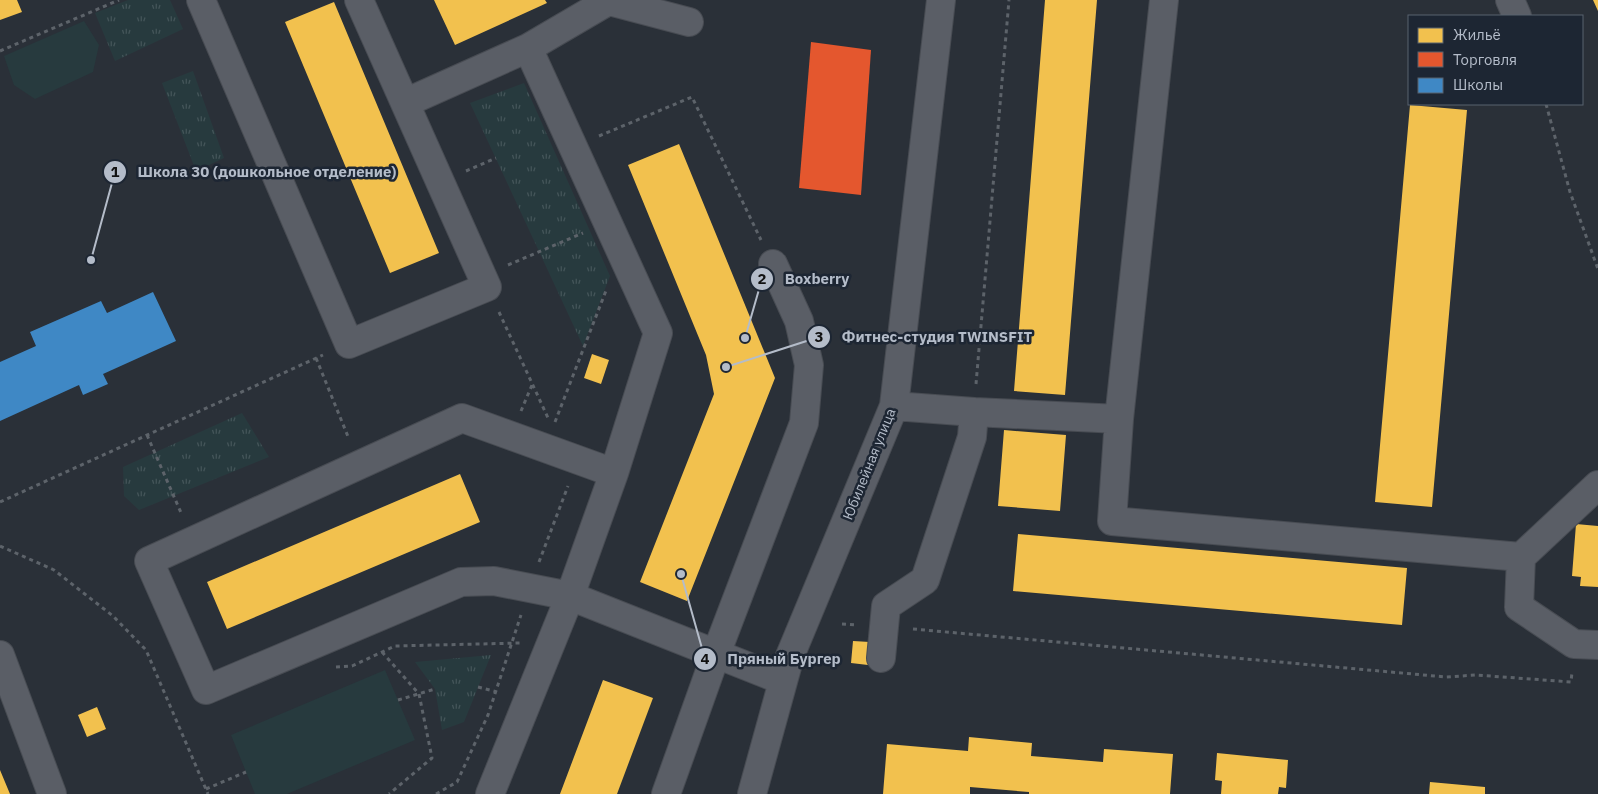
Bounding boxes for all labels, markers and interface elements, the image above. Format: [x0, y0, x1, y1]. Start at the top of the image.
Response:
legend [1408, 15, 1583, 105]
text: Жильё [1453, 25, 1501, 44]
text: Торговля [1453, 50, 1517, 69]
text: Школы [1453, 75, 1503, 94]
callout: Школа 30 (дошкольное отделение) [102, 157, 406, 187]
text: 1 [110, 162, 120, 181]
text: Школа 30 (дошкольное отделение) [138, 162, 396, 181]
callout: Boxberry [749, 264, 859, 294]
text: 2 [757, 269, 767, 288]
text: Boxberry [785, 269, 849, 288]
callout: Фитнес-студия TWINSFIT [807, 322, 1042, 352]
text: 3 [814, 327, 824, 346]
text: Фитнес-студия TWINSFIT [842, 327, 1032, 346]
street label: Юбилейная улица [838, 405, 900, 522]
callout: Пряный Бургер [693, 644, 851, 674]
text: 4 [700, 649, 710, 668]
text: Пряный Бургер [727, 649, 841, 668]

